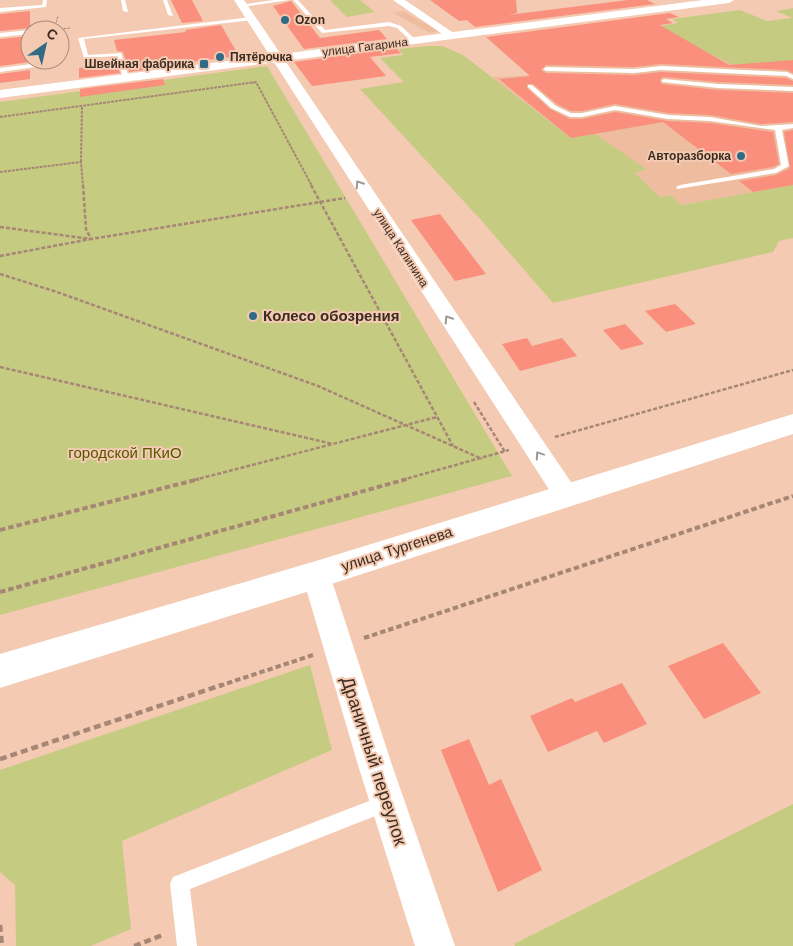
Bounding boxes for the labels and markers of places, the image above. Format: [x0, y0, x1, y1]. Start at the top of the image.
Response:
place label: Ozon [295, 13, 325, 27]
marker: Ozon [279, 14, 291, 26]
place label: Пятёрочка [230, 50, 293, 64]
marker: Пятёрочка [214, 51, 226, 63]
place label: Швейная фабрика [84, 57, 194, 71]
marker: Швейная фабрика [198, 58, 210, 70]
place label: Авторазборка [647, 149, 731, 163]
marker: Авторазборка [735, 150, 747, 162]
place label: Колесо обозрения [263, 307, 399, 324]
marker: Колесо обозрения [247, 310, 259, 322]

